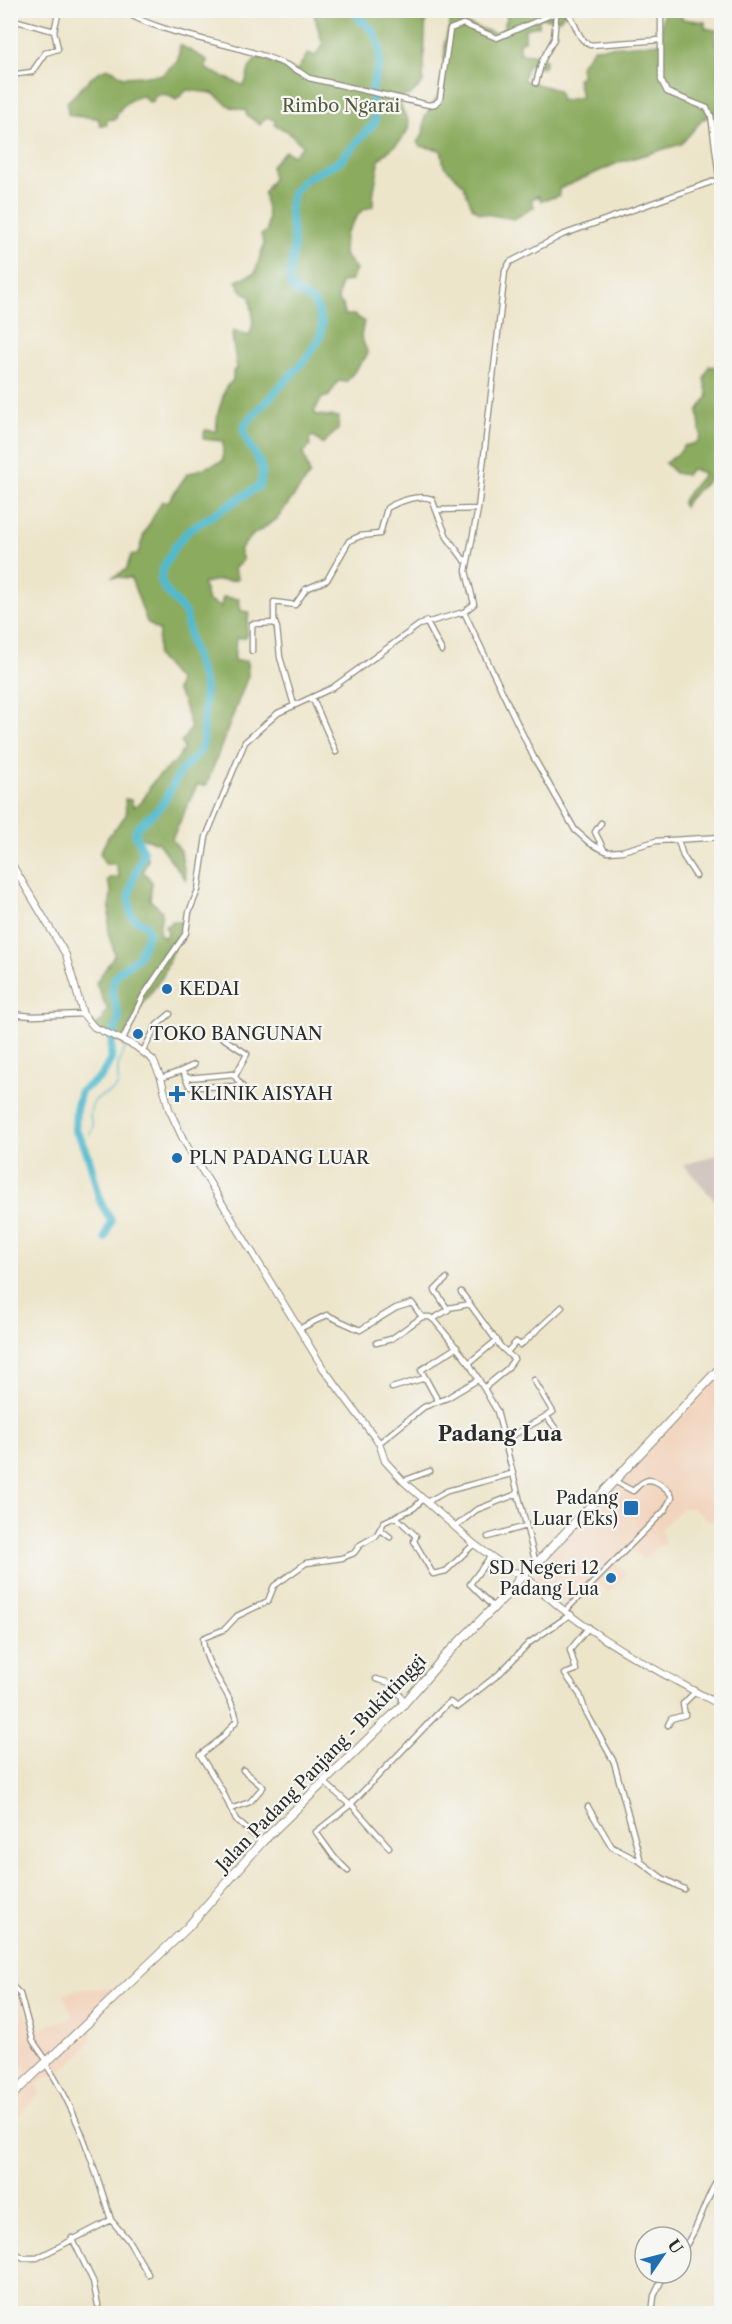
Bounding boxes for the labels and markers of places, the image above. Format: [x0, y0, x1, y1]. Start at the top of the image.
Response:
place label: KEDAI [179, 978, 240, 1000]
marker: KEDAI [160, 982, 174, 996]
place label: TOKO BANGUNAN [150, 1023, 323, 1045]
marker: TOKO BANGUNAN [131, 1027, 145, 1041]
place label: KLINIK AISYAH [190, 1083, 333, 1105]
marker: KLINIK AISYAH [168, 1085, 186, 1103]
place label: PLN PADANG LUAR [189, 1147, 370, 1169]
marker: PLN PADANG LUAR [170, 1151, 184, 1165]
place label: Padang Luar (Eks) [532, 1487, 619, 1530]
marker: Padang Luar (Eks) [622, 1499, 640, 1517]
place label: SD Negeri 12 Padang Lua [489, 1557, 600, 1600]
marker: SD Negeri 12 Padang Lua [604, 1571, 618, 1585]

